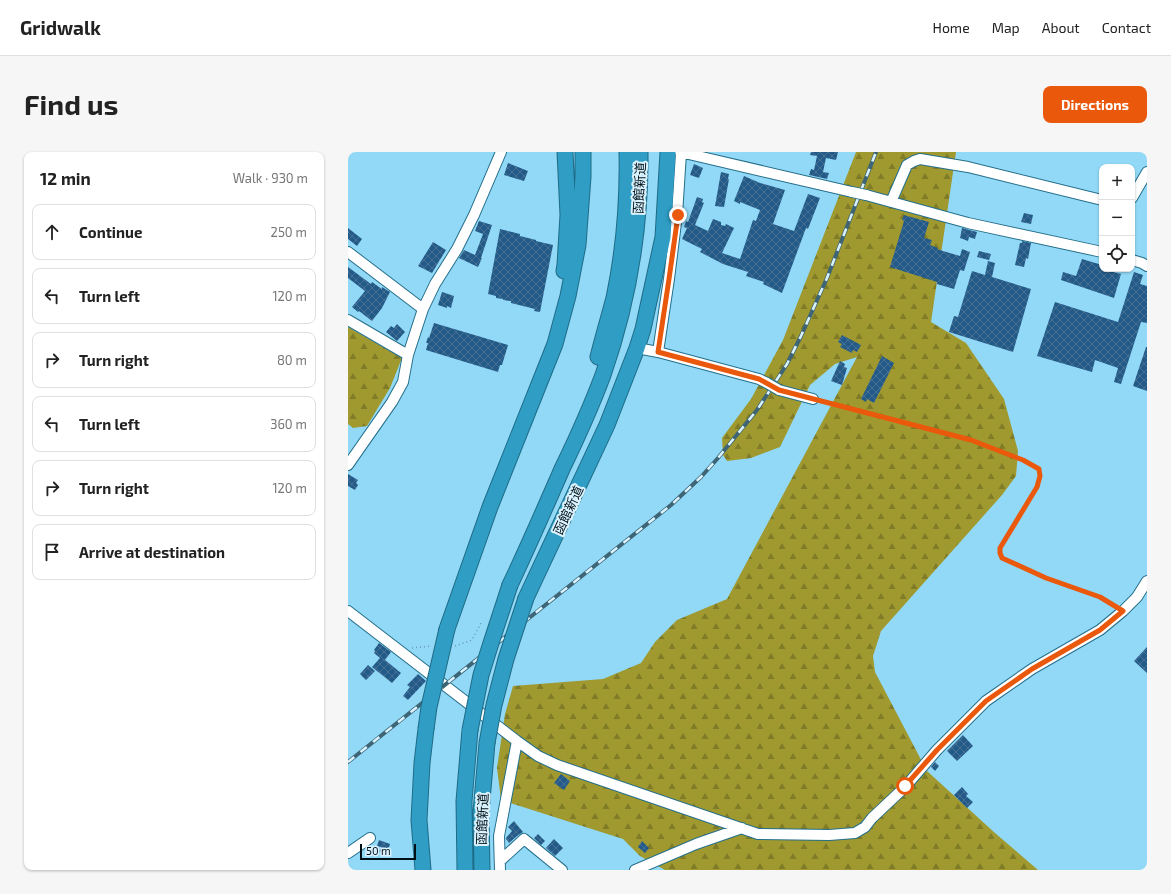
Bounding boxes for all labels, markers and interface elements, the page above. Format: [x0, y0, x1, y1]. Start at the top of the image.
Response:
text: Gridwalk [20, 16, 101, 39]
text: Home [933, 19, 970, 36]
text: Map [992, 19, 1020, 36]
text: About [1042, 19, 1080, 36]
text: Contact [1102, 19, 1151, 36]
button: Directions [1043, 86, 1147, 123]
text: Find us [24, 87, 118, 121]
street label: 函館新道 [630, 162, 648, 214]
map controls [1099, 164, 1135, 272]
button: + [1099, 164, 1135, 200]
text: 12 min [40, 168, 91, 188]
text: Walk · 930 m [233, 170, 308, 186]
button: − [1099, 200, 1135, 236]
route end [669, 206, 687, 224]
icon: ahead [41, 221, 63, 243]
text: Continue [79, 223, 142, 241]
text: 250 m [271, 224, 307, 240]
button: locate [1099, 236, 1135, 272]
icon: left [41, 285, 63, 307]
text: Turn left [79, 287, 140, 305]
text: 120 m [272, 288, 307, 304]
icon: right [41, 349, 63, 371]
text: Turn right [79, 351, 149, 369]
text: 80 m [277, 352, 307, 368]
icon: left [41, 413, 63, 435]
text: Turn left [79, 415, 140, 433]
text: 360 m [270, 416, 307, 432]
icon: right [41, 477, 63, 499]
text: Turn right [79, 479, 149, 497]
text: 120 m [272, 480, 307, 496]
street label: 函館新道 [550, 483, 586, 537]
icon: arrive [41, 541, 63, 563]
text: Arrive at destination [79, 543, 225, 561]
route start [896, 777, 914, 795]
street label: 函館新道 [473, 793, 491, 845]
scale bar [360, 842, 416, 861]
text: 50 m [366, 844, 391, 857]

